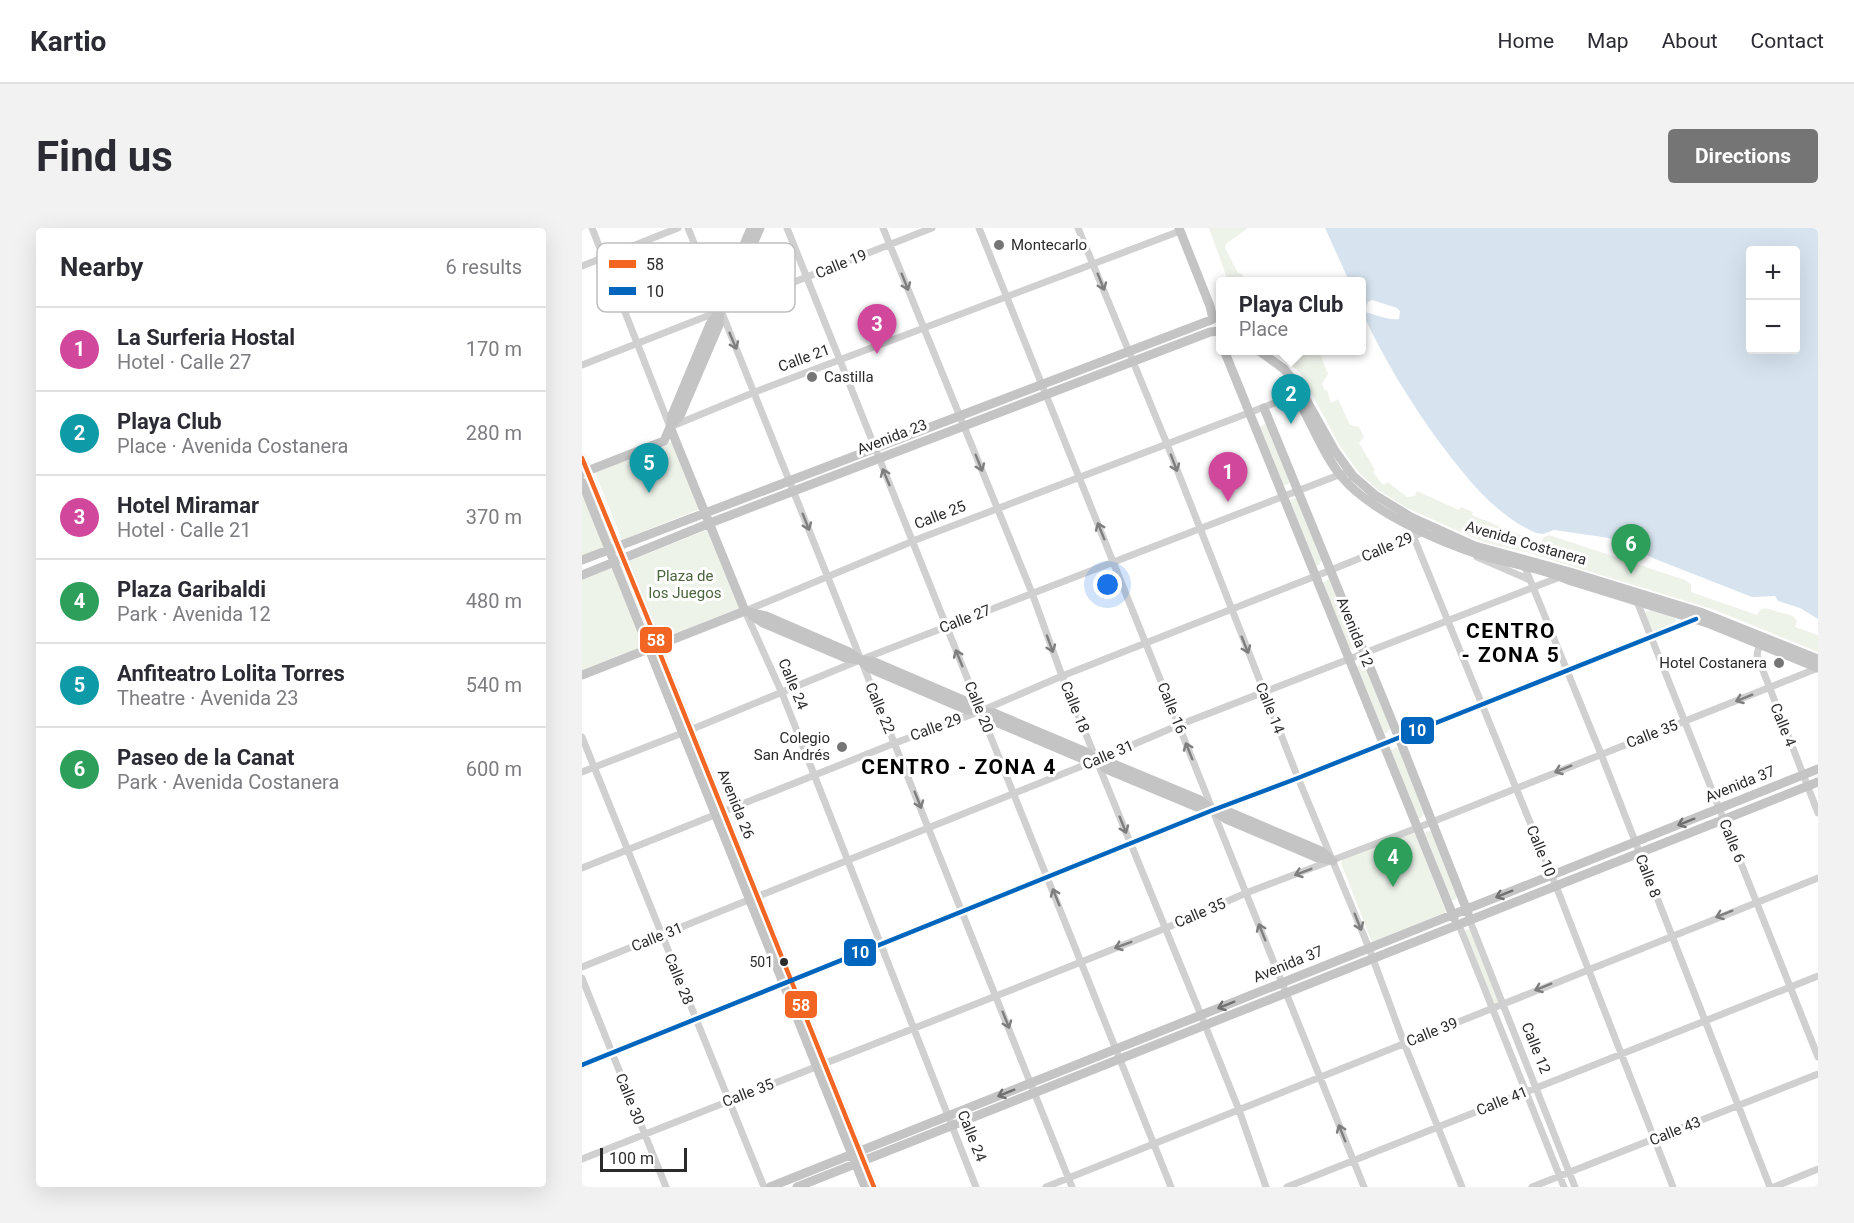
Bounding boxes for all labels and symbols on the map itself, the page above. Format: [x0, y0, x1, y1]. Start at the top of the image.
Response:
place label: Montecarlo [1011, 236, 1087, 254]
marker: Montecarlo [992, 238, 1006, 252]
legend [597, 243, 795, 312]
street label: Calle 19 [813, 246, 869, 282]
text: 58 [646, 255, 664, 274]
one-way arrow [1096, 272, 1107, 291]
one-way arrow [900, 273, 911, 291]
text: 10 [646, 282, 664, 301]
pin: 3 [858, 304, 896, 354]
one-way arrow [728, 331, 739, 349]
street label: Calle 21 [776, 340, 832, 376]
place label: Castilla [824, 368, 874, 386]
marker: Castilla [805, 370, 819, 384]
pin: 2 [1272, 374, 1310, 424]
street label: Avenida 23 [854, 415, 930, 459]
pin: 5 [630, 444, 668, 493]
pin: 1 [1208, 452, 1248, 502]
one-way arrow [974, 453, 985, 471]
one-way arrow [1169, 453, 1180, 472]
one-way arrow [880, 468, 891, 487]
street label: Calle 25 [912, 497, 968, 533]
one-way arrow [801, 512, 812, 530]
street label: Avenida Costanera [1463, 517, 1589, 569]
one-way arrow [1095, 523, 1106, 541]
pin: 6 [1612, 524, 1650, 574]
street label: Calle 29 [1359, 528, 1415, 566]
park label: Plaza de los Juegos [649, 567, 721, 602]
your location [1093, 570, 1122, 599]
street label: Avenida 12 [1333, 594, 1377, 670]
street label: Calle 27 [937, 601, 993, 637]
district label: CENTRO - ZONA 5 [1462, 619, 1560, 667]
line badge: 58 [639, 626, 673, 654]
text: 58 [647, 631, 665, 650]
one-way arrow [1046, 634, 1057, 653]
one-way arrow [1240, 635, 1251, 653]
one-way arrow [953, 649, 964, 668]
place label: Hotel Costanera [1659, 654, 1767, 672]
street label: Calle 24 [774, 656, 812, 713]
marker: Hotel Costanera [1772, 656, 1786, 670]
street label: Calle 20 [961, 679, 997, 735]
street label: Calle 18 [1057, 679, 1093, 735]
street label: Calle 22 [861, 680, 899, 736]
street label: Calle 16 [1154, 680, 1190, 736]
street label: Calle 14 [1252, 680, 1289, 737]
one-way arrow [1735, 693, 1754, 704]
street label: Calle 4 [1766, 701, 1800, 750]
street label: Calle 29 [908, 709, 964, 745]
line badge: 10 [1400, 716, 1435, 745]
street label: Calle 35 [1624, 716, 1680, 752]
text: 10 [1408, 721, 1426, 740]
place label: Colegio San Andrés [754, 729, 830, 764]
street label: Calle 31 [1080, 736, 1136, 774]
marker: Colegio San Andrés [835, 740, 849, 754]
one-way arrow [1183, 743, 1194, 761]
district label: CENTRO - ZONA 4 [861, 755, 1057, 779]
street label: Avenida 37 [1702, 762, 1778, 806]
one-way arrow [1554, 764, 1572, 775]
street label: Avenida 26 [714, 766, 758, 842]
one-way arrow [913, 790, 924, 809]
one-way arrow [1118, 815, 1129, 834]
one-way arrow [1677, 817, 1695, 828]
street label: Calle 6 [1715, 817, 1749, 865]
street label: Calle 10 [1523, 823, 1559, 879]
pin: 4 [1374, 838, 1412, 887]
street label: Calle 8 [1631, 852, 1665, 900]
one-way arrow [1294, 867, 1313, 878]
one-way arrow [1050, 888, 1061, 907]
one-way arrow [1496, 889, 1514, 900]
street label: Calle 35 [1172, 894, 1228, 932]
one-way arrow [1716, 910, 1734, 921]
one-way arrow [1353, 913, 1364, 931]
street label: Calle 31 [629, 919, 685, 955]
one-way arrow [1256, 923, 1267, 942]
line badge: 10 [843, 938, 877, 967]
one-way arrow [1114, 940, 1132, 951]
street label: Avenida 37 [1250, 942, 1326, 986]
text: 10 [851, 943, 869, 962]
street label: Calle 28 [661, 951, 697, 1007]
place label: 501 [749, 954, 773, 970]
marker: 501 [778, 956, 790, 968]
one-way arrow [1535, 982, 1553, 993]
line badge: 58 [784, 990, 818, 1019]
text: 58 [792, 996, 810, 1015]
one-way arrow [1217, 1001, 1236, 1012]
one-way arrow [1001, 1010, 1012, 1029]
street label: Calle 39 [1404, 1014, 1460, 1050]
street label: Calle 12 [1518, 1020, 1554, 1076]
street label: Calle 30 [612, 1071, 648, 1127]
street label: Calle 35 [720, 1075, 776, 1111]
street label: Calle 41 [1474, 1083, 1530, 1119]
one-way arrow [997, 1088, 1015, 1099]
street label: Calle 24 [954, 1108, 991, 1165]
street label: Calle 43 [1647, 1113, 1703, 1149]
one-way arrow [1336, 1124, 1347, 1142]
scale bar [600, 1145, 687, 1172]

